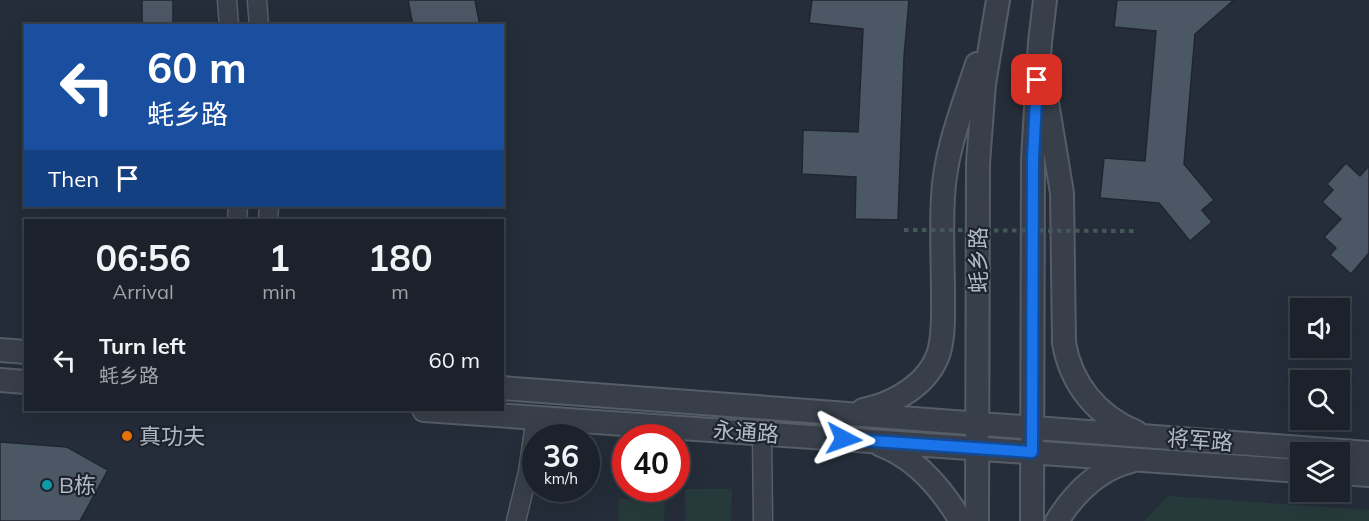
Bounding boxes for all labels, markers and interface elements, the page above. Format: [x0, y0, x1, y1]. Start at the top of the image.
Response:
text: 60 m [147, 41, 247, 94]
icon: left [48, 48, 126, 126]
pin [1011, 54, 1062, 105]
icon: arrive [1020, 63, 1053, 96]
text: 蚝乡路 [147, 97, 228, 131]
icon: arrive [111, 162, 144, 195]
text: Then [48, 165, 99, 193]
street label: 蚝乡路 [964, 227, 992, 293]
text: 06:56 [95, 235, 191, 280]
text: 1 [268, 235, 290, 280]
text: 180 [368, 235, 433, 280]
text: Arrival [113, 279, 174, 304]
text: min [262, 279, 296, 304]
text: m [391, 279, 409, 304]
map controls [1290, 298, 1350, 502]
button: sound [1290, 298, 1350, 358]
text: Turn left [99, 332, 186, 360]
icon: left [48, 344, 81, 377]
text: 60 m [429, 346, 480, 374]
text: 蚝乡路 [99, 363, 159, 388]
button: search [1290, 370, 1350, 430]
position arrow [812, 407, 876, 471]
street label: 永通路 [712, 416, 780, 448]
place label: 真功夫 [139, 422, 205, 450]
speed limit sign: 40 [612, 424, 690, 502]
street label: 将军路 [1166, 424, 1234, 456]
marker: 真功夫 [120, 429, 134, 443]
text: 36 [543, 437, 579, 475]
button: layers [1290, 442, 1350, 502]
text: km/h [544, 469, 578, 488]
place label: B栋 [59, 471, 96, 499]
marker: B栋 [40, 478, 54, 492]

